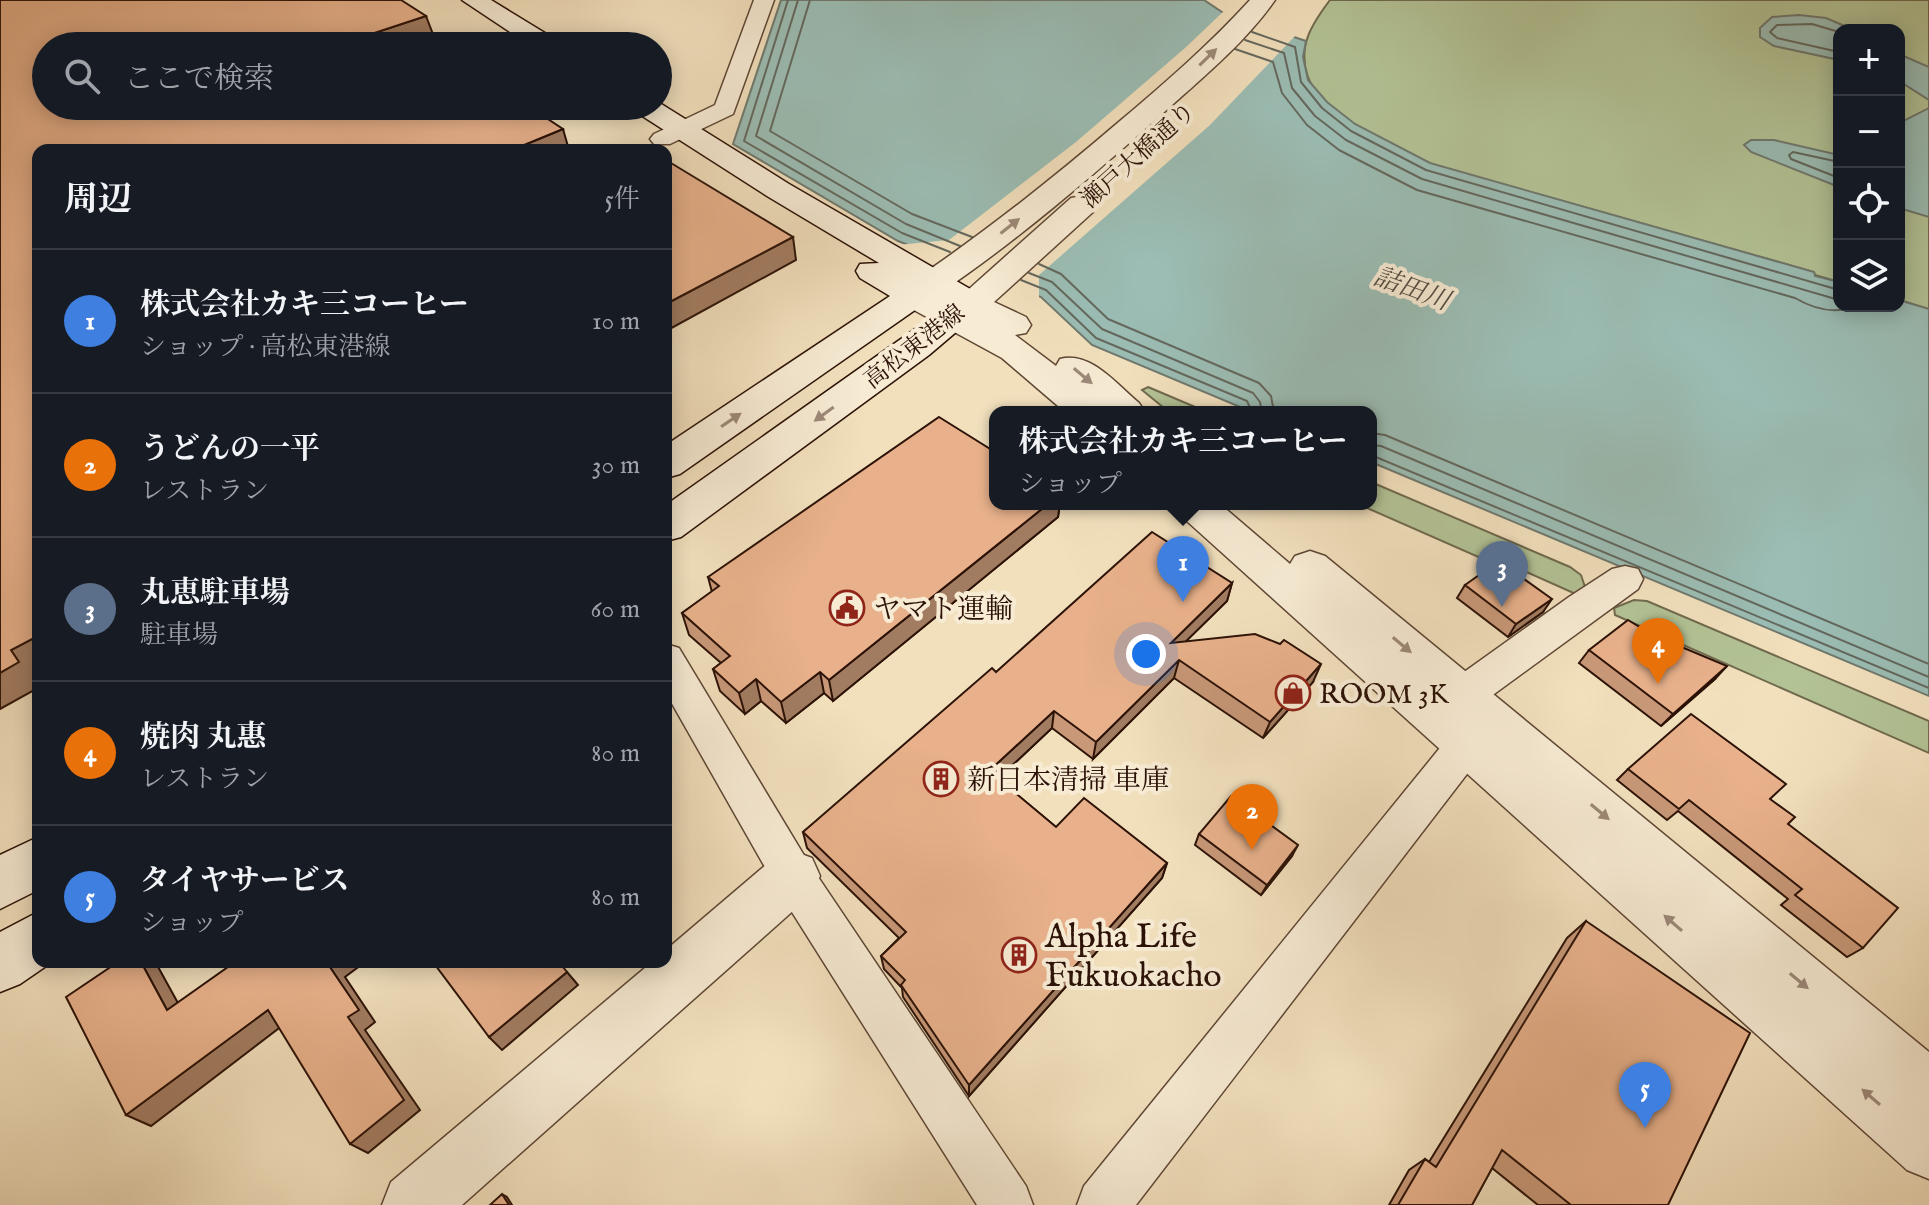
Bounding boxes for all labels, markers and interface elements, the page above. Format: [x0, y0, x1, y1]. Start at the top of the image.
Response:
map controls [1833, 24, 1905, 312]
button: + [1833, 24, 1905, 96]
search box [32, 32, 672, 120]
one-way arrow [1198, 48, 1217, 67]
icon: search [60, 54, 104, 98]
text: ここで検索 [124, 61, 274, 99]
street label: 瀬戸大橋通り [1075, 96, 1203, 216]
button: − [1833, 96, 1905, 168]
button: locate [1833, 168, 1905, 240]
text: 周辺 [64, 179, 132, 222]
text: 5件 [605, 183, 640, 216]
one-way arrow [1000, 218, 1020, 234]
button: layers [1833, 240, 1905, 312]
water label: 詰田川 [1369, 261, 1457, 319]
text: 株式会社カキ三コーヒー [140, 287, 469, 325]
street label: 高松東港線 [858, 298, 972, 396]
text: 1 [85, 305, 95, 338]
text: 10 m [592, 305, 640, 338]
text: ショップ · 高松東港線 [140, 331, 391, 364]
one-way arrow [1073, 367, 1093, 384]
one-way arrow [814, 405, 835, 421]
popup [989, 406, 1377, 510]
one-way arrow [720, 413, 741, 428]
text: 株式会社カキ三コーヒー [1019, 424, 1347, 462]
text: うどんの一平 [140, 431, 320, 469]
text: 2 [84, 449, 96, 482]
text: 30 m [592, 449, 640, 482]
text: ショップ [1019, 468, 1122, 501]
text: レストラン [140, 475, 269, 508]
pin: 1 [1157, 536, 1209, 602]
pin: 3 [1476, 541, 1528, 607]
text: 丸恵駐車場 [140, 575, 290, 613]
public building icon: ヤマト運輸 [828, 589, 866, 627]
text: 3 [85, 593, 95, 626]
text: 60 m [591, 593, 640, 626]
place label: ヤマト運輸 [873, 593, 1013, 628]
pin: 4 [1632, 618, 1684, 684]
text: 駐車場 [140, 619, 218, 652]
your location [1126, 634, 1166, 674]
one-way arrow [1392, 636, 1412, 653]
shop icon: ROOM 3K [1274, 674, 1312, 712]
place label: ROOM 3K [1319, 678, 1450, 713]
text: 焼肉 丸惠 [140, 719, 267, 757]
text: 4 [84, 737, 96, 770]
text: 80 m [591, 737, 640, 770]
building icon: 新日本清掃 車庫 [922, 760, 960, 798]
text: レストラン [140, 763, 269, 796]
place label: 新日本清掃 車庫 [967, 764, 1169, 799]
pin: 2 [1226, 784, 1278, 850]
one-way arrow [1591, 803, 1610, 821]
text: タイヤサービス [140, 863, 349, 901]
text: 5 [85, 881, 95, 914]
text: 80 m [591, 881, 640, 914]
text: ショップ [140, 907, 243, 940]
one-way arrow [1664, 915, 1683, 933]
place label: Alpha Life Fukuokacho [1044, 916, 1222, 998]
building icon: Alpha Life Fukuokacho [1000, 936, 1038, 974]
one-way arrow [1789, 971, 1808, 989]
pin: 5 [1619, 1062, 1671, 1128]
one-way arrow [1861, 1088, 1880, 1106]

